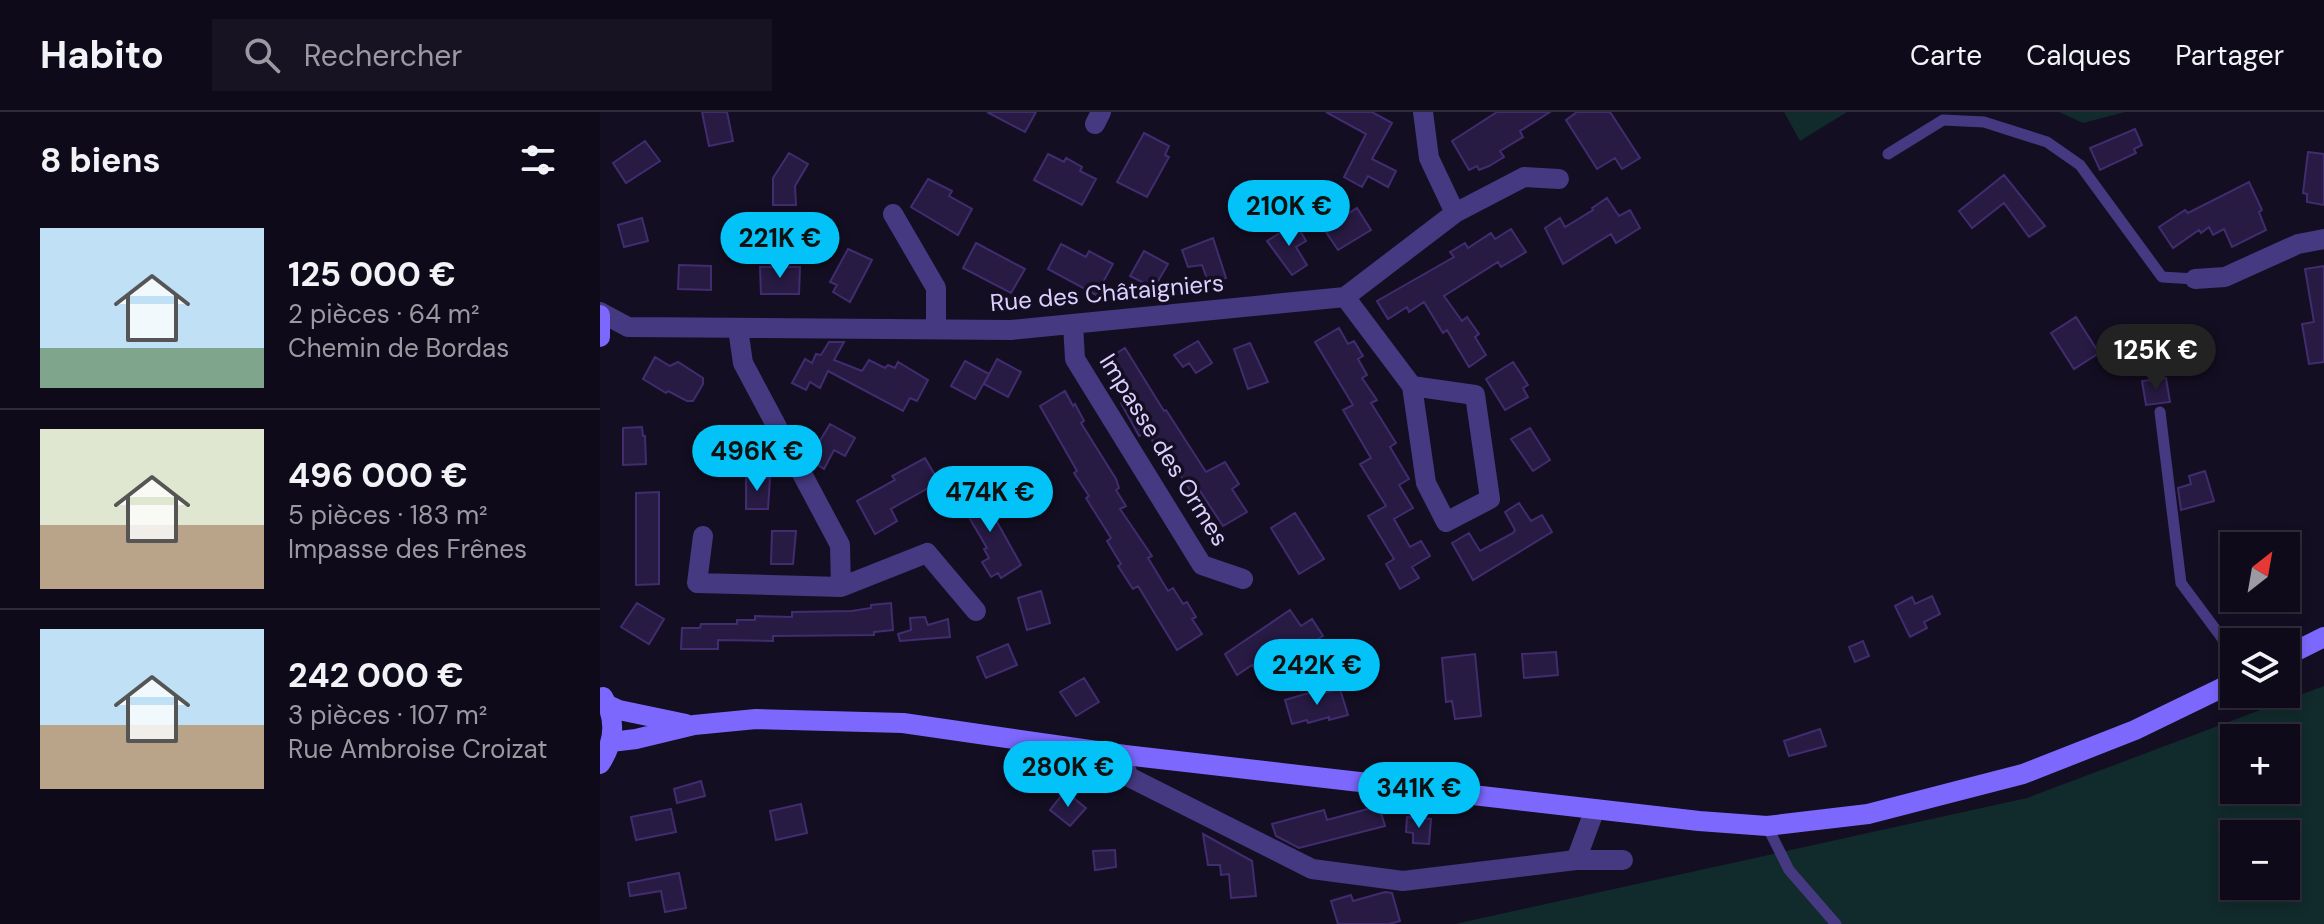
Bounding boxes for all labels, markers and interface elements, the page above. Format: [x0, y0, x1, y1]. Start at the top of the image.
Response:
search box [212, 19, 772, 91]
text: Habito [40, 30, 164, 80]
icon: search [240, 33, 284, 77]
text: Rechercher [304, 36, 462, 75]
text: Carte [1910, 37, 1982, 74]
text: Calques [2026, 37, 2131, 74]
text: Partager [2175, 37, 2284, 74]
text: 8 biens [40, 138, 161, 183]
icon: filters [516, 138, 560, 182]
pin: 210K € [1224, 180, 1354, 248]
text: 210K € [1246, 189, 1332, 223]
pin: 221K € [715, 212, 845, 280]
text: 221K € [738, 221, 822, 255]
text: 125 000 € [288, 252, 456, 297]
icon: home [104, 260, 200, 356]
street label: Rue des Châtaigniers [989, 267, 1225, 318]
text: 2 pièces · 64 m² [288, 297, 480, 331]
pin: 125K € [2091, 324, 2221, 392]
text: Chemin de Bordas [288, 331, 509, 365]
text: 125K € [2114, 333, 2198, 367]
street label: Impasse des Ormes [1093, 348, 1236, 552]
pin: 496K € [692, 425, 822, 493]
text: 496K € [710, 434, 804, 468]
text: 496 000 € [288, 453, 468, 498]
icon: home [104, 461, 200, 557]
pin: 474K € [925, 466, 1055, 534]
text: 474K € [945, 475, 1035, 509]
text: 5 pièces · 183 m² [288, 498, 488, 532]
text: Impasse des Frênes [288, 532, 527, 566]
north arrow [2220, 532, 2300, 612]
map controls [2220, 532, 2300, 900]
button: layers [2220, 628, 2300, 708]
pin: 242K € [1252, 639, 1382, 707]
text: 242K € [1272, 648, 1362, 682]
text: 242 000 € [288, 653, 464, 698]
icon: home [104, 661, 200, 757]
text: 3 pièces · 107 m² [288, 698, 487, 732]
button: + [2220, 724, 2300, 804]
text: Rue Ambroise Croizat [288, 732, 548, 766]
pin: 280K € [1003, 741, 1133, 809]
text: 280K € [1021, 750, 1115, 784]
pin: 341K € [1354, 762, 1484, 830]
text: 341K € [1376, 771, 1462, 805]
button: − [2220, 820, 2300, 900]

